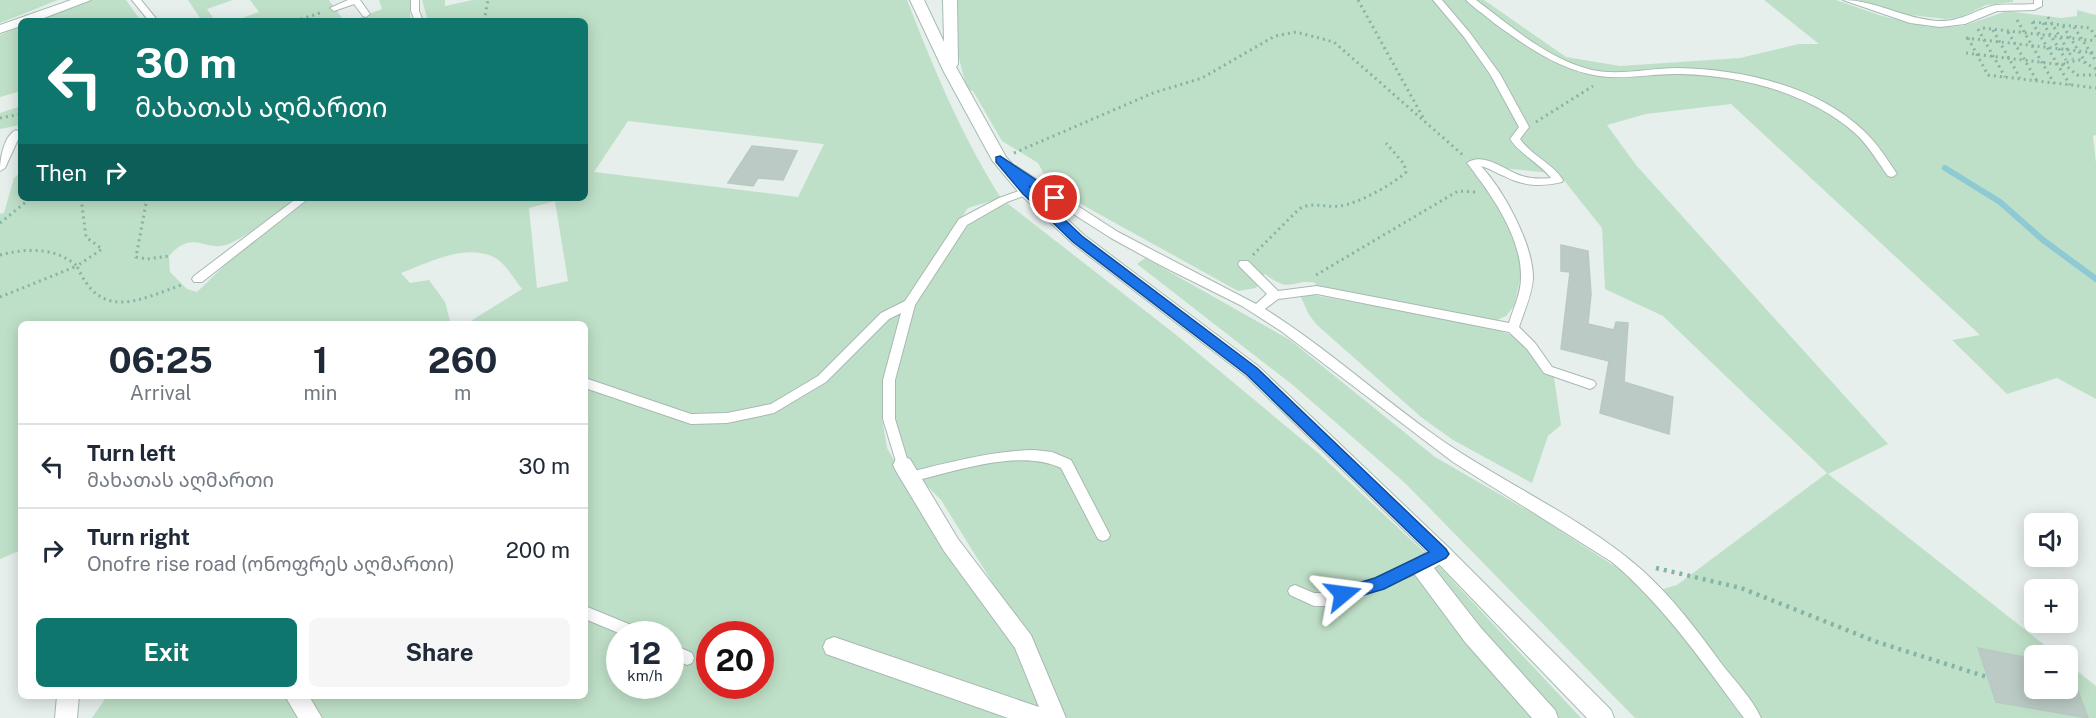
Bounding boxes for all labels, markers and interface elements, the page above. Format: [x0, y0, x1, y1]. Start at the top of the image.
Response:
text: 30 m [135, 38, 237, 87]
icon: left [36, 42, 114, 120]
text: მახათას აღმართი [135, 91, 387, 123]
icon: right [99, 156, 132, 189]
text: Then [36, 160, 87, 186]
pin [1029, 172, 1080, 223]
icon: arrive [1038, 181, 1071, 214]
text: 06:25 [108, 339, 213, 381]
text: 1 [313, 339, 328, 381]
text: 260 [428, 339, 498, 381]
text: Arrival [130, 381, 192, 405]
text: min [303, 381, 337, 405]
text: m [454, 381, 471, 405]
text: Turn left [87, 440, 176, 466]
icon: left [36, 450, 69, 483]
text: 30 m [518, 453, 570, 479]
text: მახათას აღმართი [87, 468, 274, 492]
map controls [2024, 513, 2078, 699]
button: sound [2024, 513, 2078, 567]
text: Turn right [87, 524, 190, 550]
icon: right [36, 534, 69, 567]
text: 200 m [506, 537, 570, 563]
text: Onofre rise road (ონოფრეს აღმართი) [87, 552, 455, 576]
position arrow [1311, 562, 1375, 626]
button: + [2024, 579, 2078, 633]
button: Exit [36, 618, 297, 687]
button: Share [309, 618, 570, 687]
speed limit sign: 20 [696, 621, 774, 699]
text: 12 [629, 635, 661, 671]
button: − [2024, 645, 2078, 699]
text: km/h [627, 667, 663, 684]

